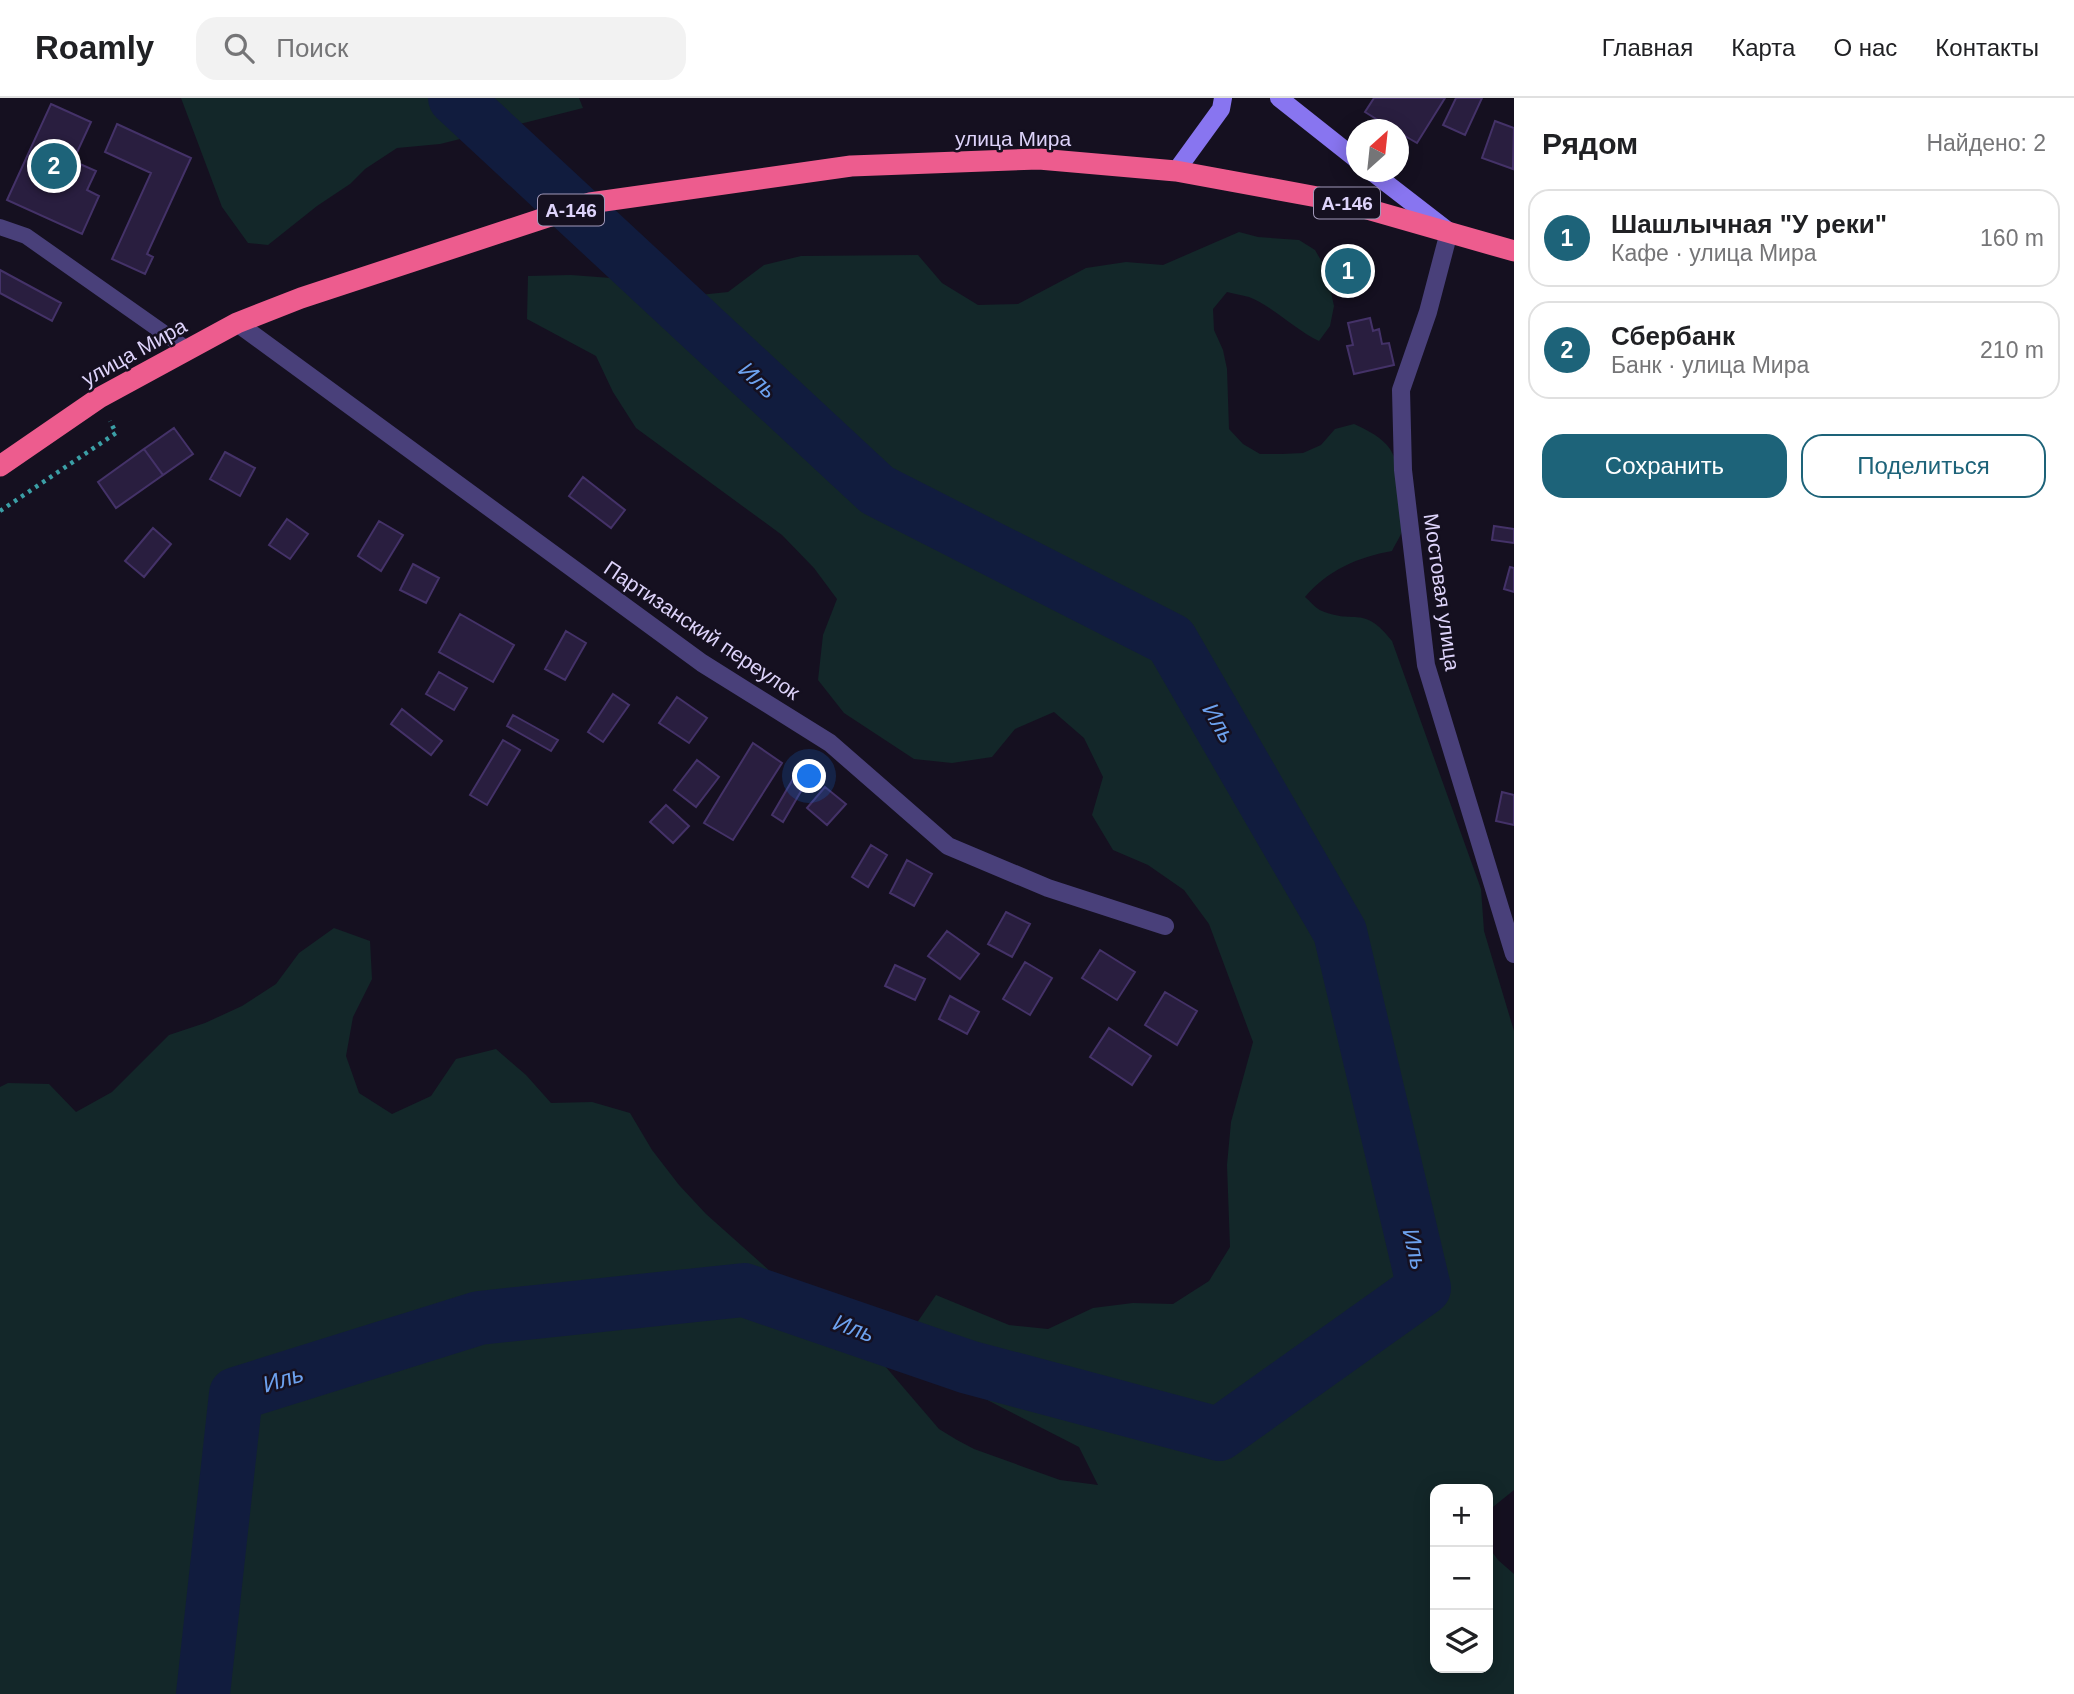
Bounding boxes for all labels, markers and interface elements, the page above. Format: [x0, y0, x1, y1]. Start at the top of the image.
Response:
search box [196, 17, 686, 80]
text: Roamly [35, 29, 154, 66]
icon: search [220, 29, 258, 67]
text: Поиск [276, 33, 348, 63]
text: Главная [1602, 34, 1693, 61]
text: Карта [1731, 34, 1795, 61]
text: О нас [1833, 34, 1897, 61]
text: Контакты [1935, 34, 2039, 61]
north arrow [1346, 119, 1409, 182]
street label: улица Мира [955, 127, 1071, 150]
text: Рядом [1542, 127, 1638, 160]
text: Найдено: 2 [1926, 130, 2046, 156]
pin: 2 [31, 140, 77, 192]
road number: А-146 [1314, 188, 1380, 218]
road number: А-146 [538, 194, 604, 226]
text: Шашлычная "У реки" [1611, 209, 1887, 239]
text: 1 [1561, 225, 1573, 251]
text: 160 m [1980, 225, 2044, 251]
text: Кафе · улица Мира [1611, 240, 1817, 266]
pin: 1 [1325, 245, 1371, 297]
street label: улица Мира [78, 314, 191, 390]
text: Сбербанк [1611, 321, 1735, 351]
text: 2 [1561, 337, 1573, 363]
text: 210 m [1980, 337, 2044, 363]
text: Банк · улица Мира [1611, 352, 1809, 378]
water label: Иль [734, 356, 782, 404]
button: Сохранить [1542, 434, 1787, 498]
button: Поделиться [1801, 434, 2046, 498]
street label: Мостовая улица [1420, 512, 1464, 672]
street label: Партизанский переулок [600, 556, 805, 705]
water label: Иль [1197, 699, 1241, 747]
your location [792, 759, 826, 793]
water label: Иль [1398, 1226, 1432, 1272]
water label: Иль [830, 1309, 878, 1347]
water label: Иль [259, 1360, 307, 1398]
map controls [1430, 1484, 1493, 1673]
button: + [1430, 1484, 1493, 1547]
button: − [1430, 1547, 1493, 1610]
button: layers [1430, 1610, 1493, 1673]

